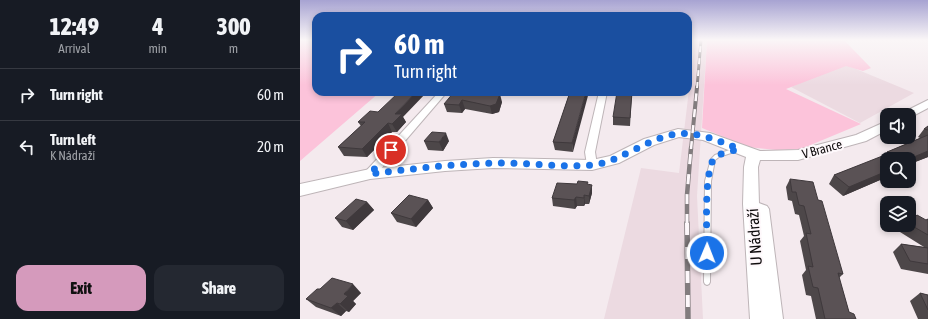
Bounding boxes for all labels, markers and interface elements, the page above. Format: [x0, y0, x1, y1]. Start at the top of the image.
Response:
text: 12:49 [50, 13, 99, 40]
text: 4 [152, 13, 163, 40]
text: 300 [217, 13, 250, 40]
icon: right [328, 28, 380, 80]
text: 60 m [394, 28, 444, 60]
text: Arrival [58, 41, 90, 56]
text: min [148, 41, 167, 56]
text: m [229, 41, 238, 56]
text: Turn right [394, 61, 457, 82]
icon: right [16, 84, 38, 106]
text: Turn right [50, 86, 103, 103]
text: 60 m [257, 86, 284, 103]
map controls [880, 108, 916, 232]
button: sound [880, 108, 916, 144]
text: Turn left [50, 131, 96, 148]
pin [374, 133, 408, 167]
icon: left [16, 136, 38, 158]
street label: V Brance [800, 136, 844, 162]
text: 20 m [257, 138, 284, 155]
icon: arrive [380, 139, 402, 161]
text: K Nádraží [50, 148, 95, 163]
button: search [880, 152, 916, 188]
button: layers [880, 196, 916, 232]
street label: U Nádraží [743, 207, 765, 266]
position arrow [686, 232, 728, 274]
button: Exit [16, 265, 146, 311]
button: Share [154, 265, 284, 311]

